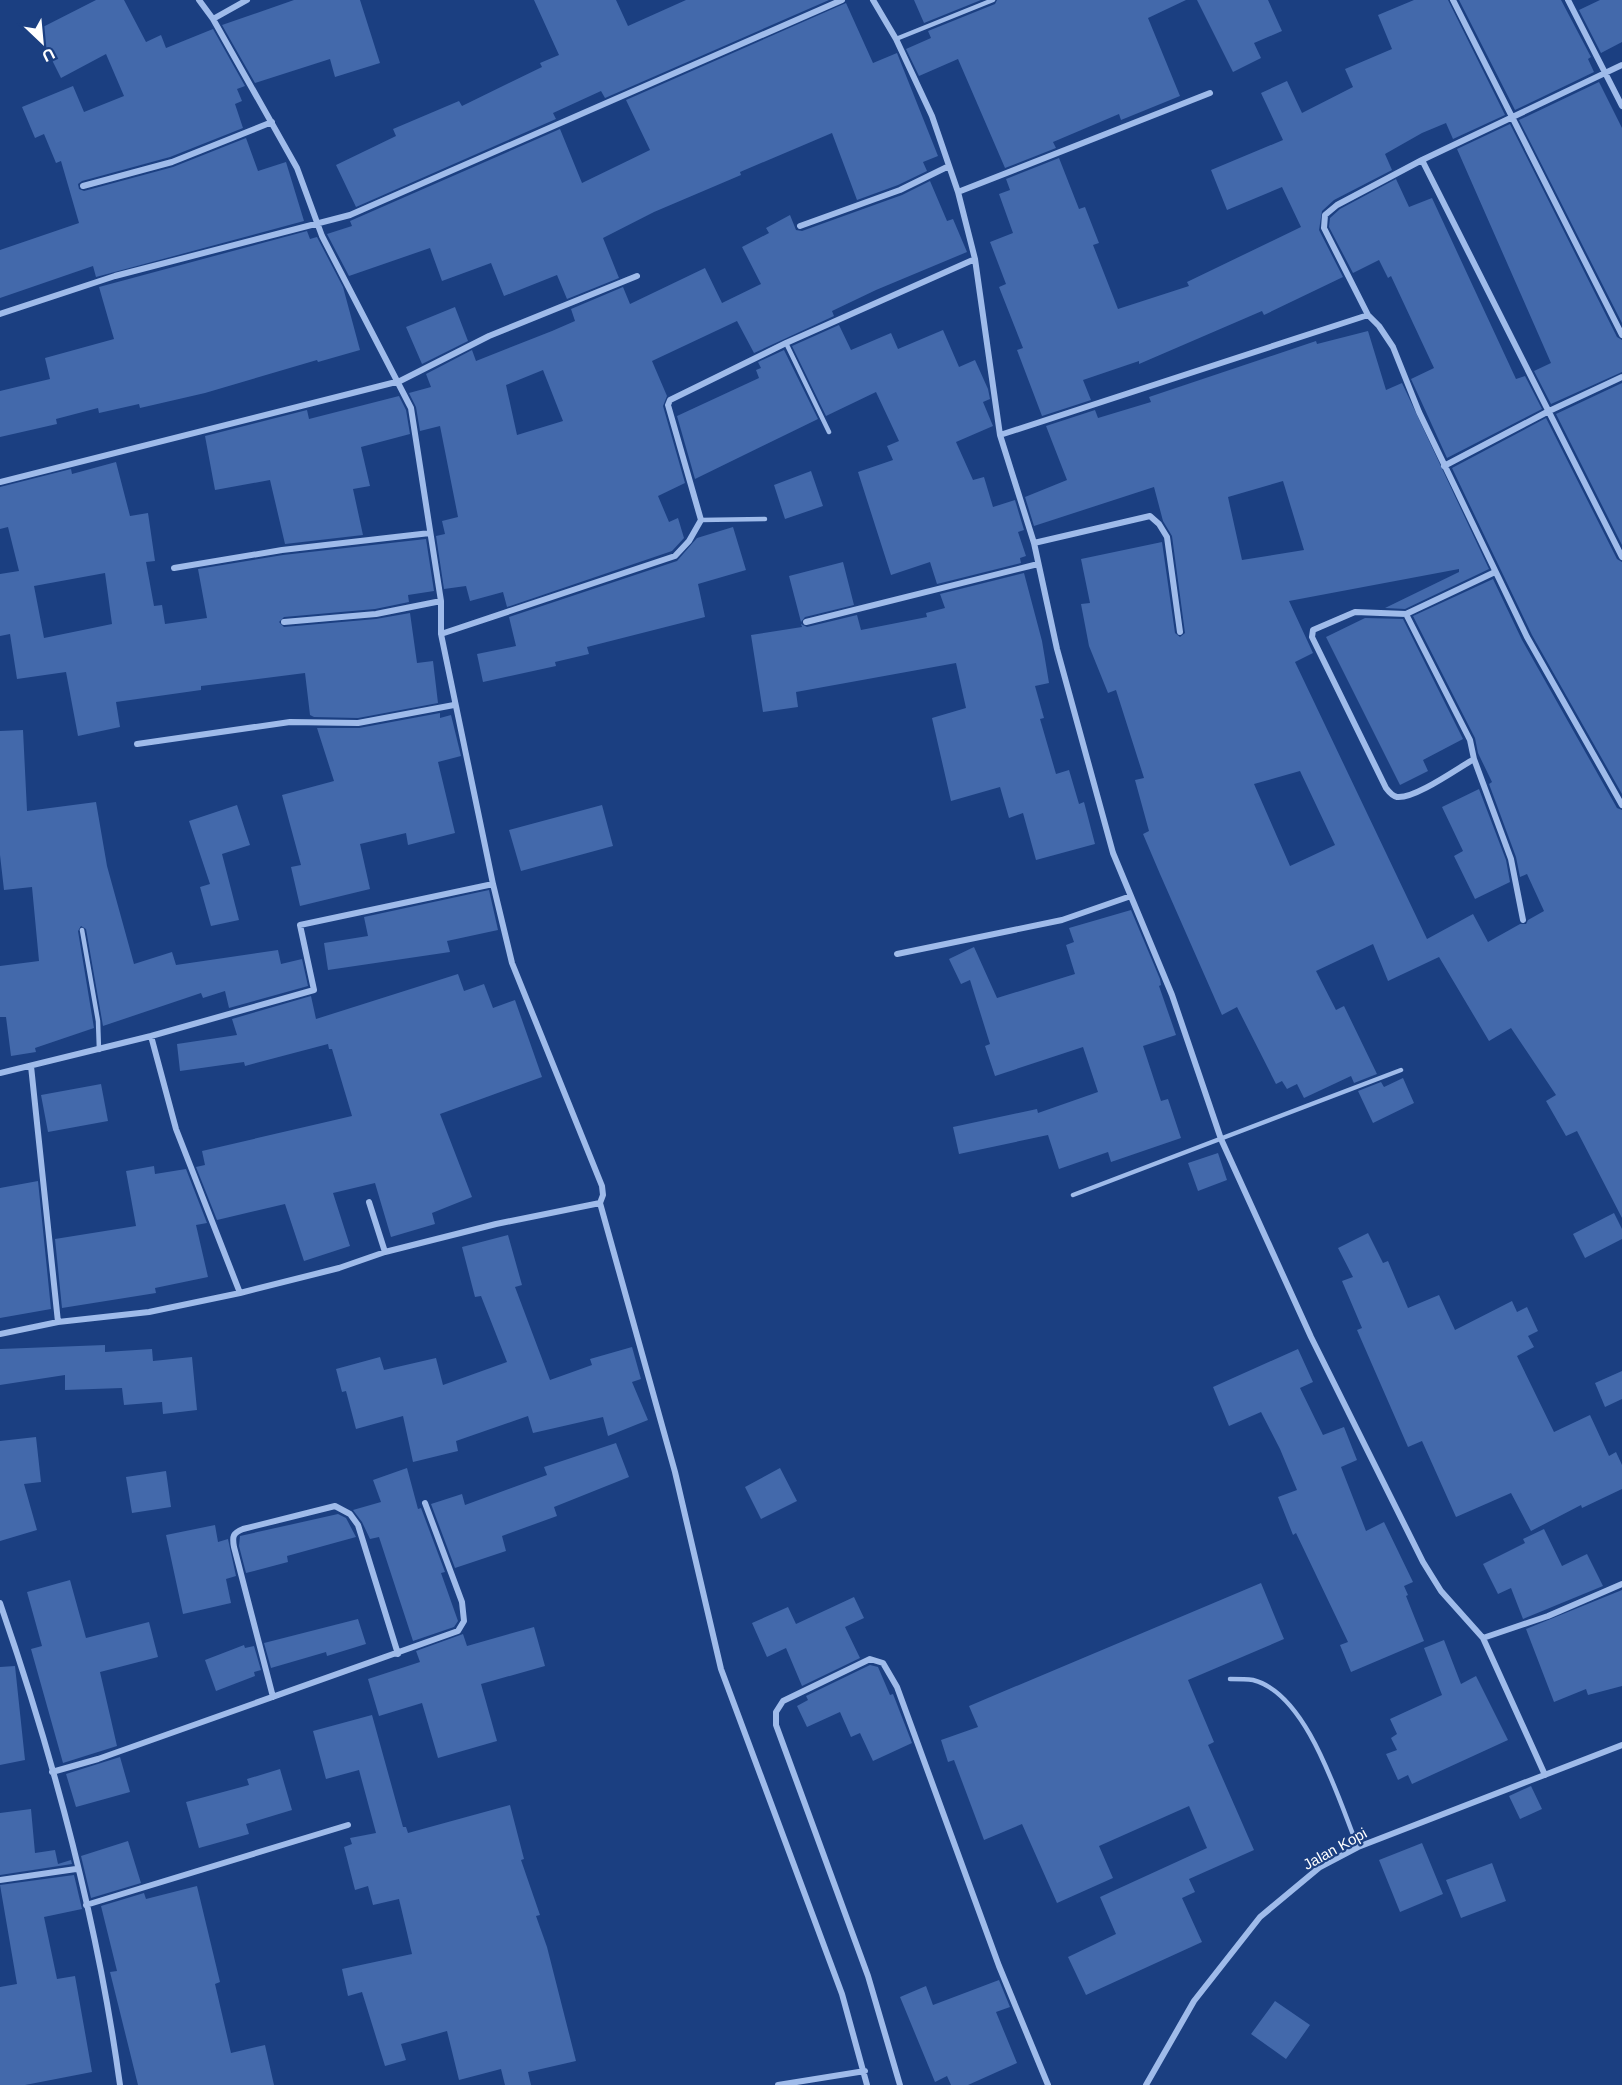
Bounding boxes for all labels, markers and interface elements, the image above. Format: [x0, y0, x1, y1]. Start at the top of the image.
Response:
north arrow [12, 12, 72, 72]
text: U [39, 45, 57, 65]
street label: Jalan Kopi [1300, 1824, 1370, 1873]

